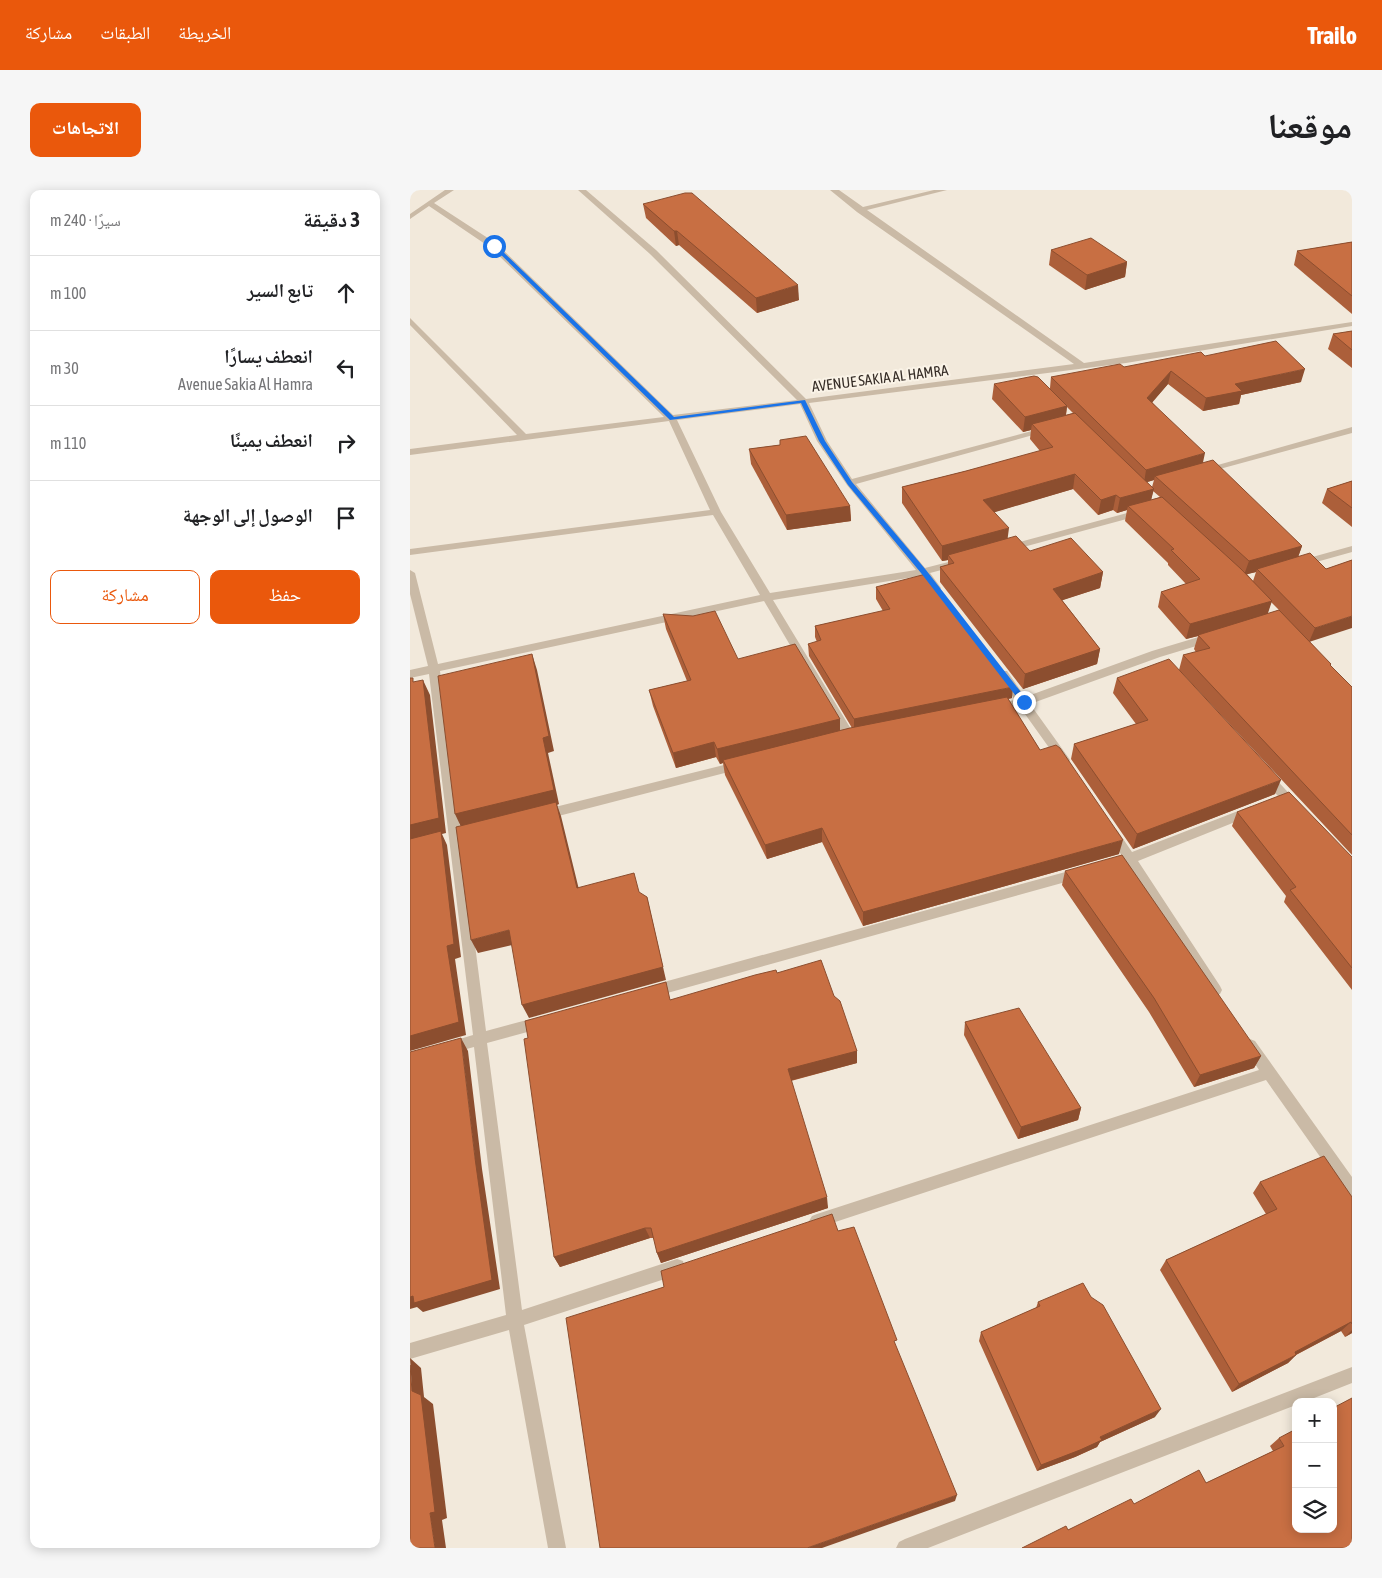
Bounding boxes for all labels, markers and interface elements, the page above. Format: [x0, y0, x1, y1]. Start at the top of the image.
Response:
text: مشاركة [25, 22, 72, 43]
text: الطبقات [100, 22, 150, 43]
text: الخريطة [178, 22, 231, 43]
text: Trailo [1307, 22, 1357, 49]
button: الاتجاهات [30, 103, 141, 157]
text: موقعنا [1267, 105, 1352, 145]
text: 3 دقيقة [303, 207, 360, 231]
text: سيرًا · 240 m [50, 211, 121, 229]
route start [483, 235, 506, 258]
text: تابع السير [247, 279, 313, 301]
icon: ahead [332, 279, 360, 307]
text: 100 m [50, 284, 86, 302]
text: انعطف يسارًا [224, 345, 313, 367]
icon: left [332, 354, 360, 382]
text: 30 m [50, 359, 79, 377]
street label: AVENUE SAKIA AL HAMRA [811, 361, 950, 395]
text: Avenue Sakia Al Hamra [178, 375, 313, 393]
text: انعطف يمينًا [230, 429, 313, 451]
icon: right [332, 429, 360, 457]
text: 110 m [50, 434, 86, 452]
text: الوصول إلى الوجهة [183, 504, 313, 526]
icon: arrive [332, 504, 360, 532]
button: مشاركة [50, 570, 200, 624]
button: حفظ [210, 570, 360, 624]
route end [1013, 691, 1036, 714]
map controls [1292, 1398, 1337, 1533]
button: + [1292, 1398, 1337, 1443]
button: − [1292, 1443, 1337, 1488]
button: layers [1292, 1488, 1337, 1533]

